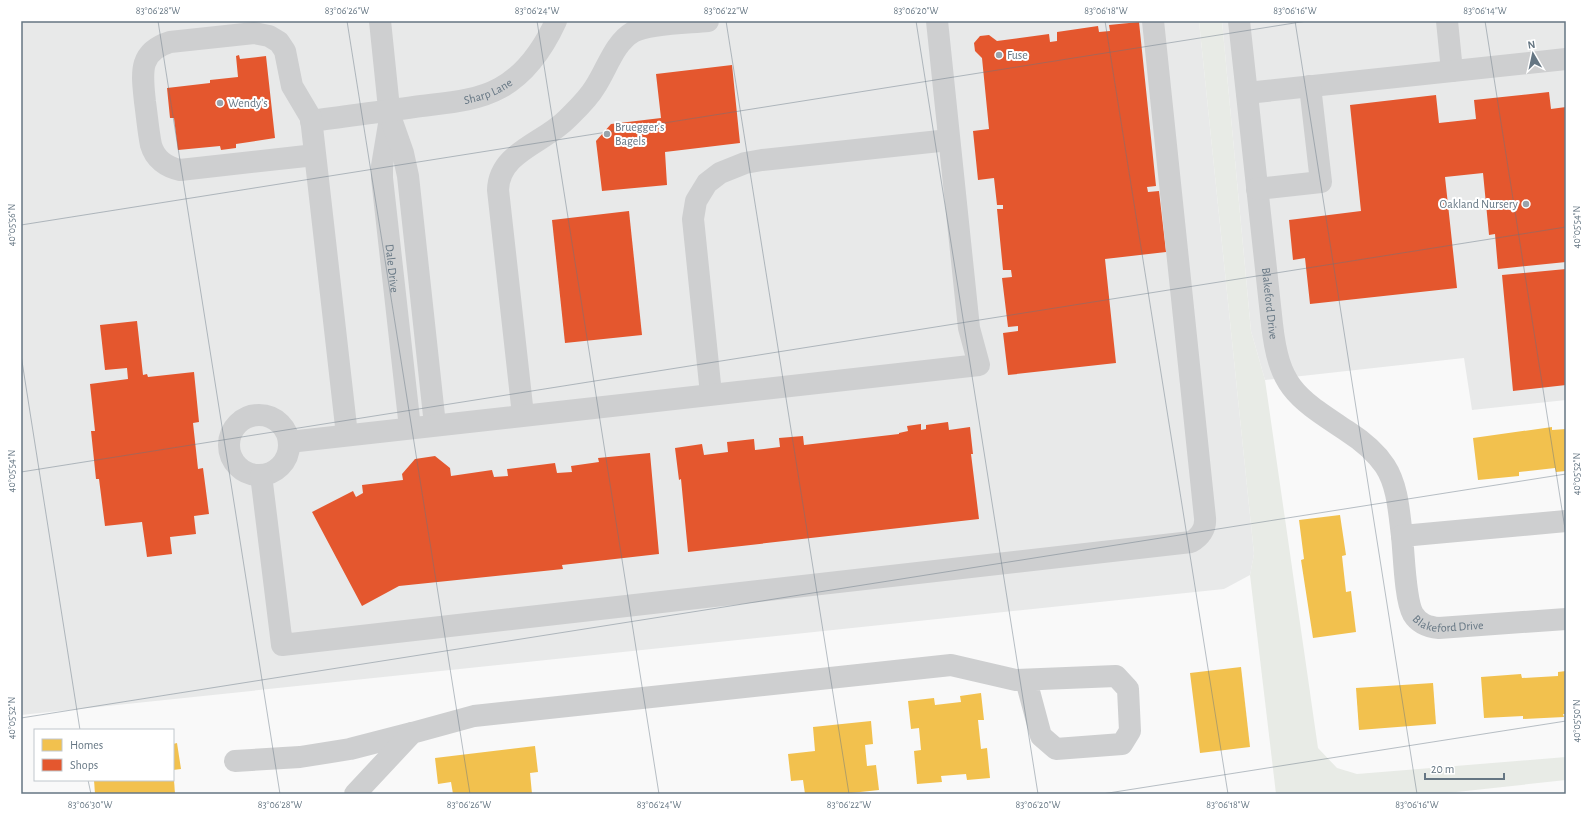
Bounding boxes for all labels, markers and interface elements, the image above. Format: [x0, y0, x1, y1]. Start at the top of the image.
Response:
text: 83°06'28"W [136, 6, 180, 16]
text: 83°06'26"W [325, 6, 369, 16]
text: 83°06'24"W [515, 6, 559, 16]
text: 83°06'22"W [704, 6, 748, 16]
text: 83°06'20"W [893, 6, 939, 16]
text: 83°06'18"W [1084, 6, 1128, 16]
text: 83°06'16"W [1273, 6, 1317, 16]
text: 83°06'14"W [1463, 6, 1507, 16]
north arrow [1513, 34, 1553, 74]
text: N [1527, 39, 1536, 51]
place label: Fuse [1007, 49, 1028, 61]
marker: Fuse [994, 50, 1004, 60]
street label: Sharp Lane [463, 76, 515, 106]
place label: Wendy's [228, 97, 268, 110]
marker: Wendy's [215, 98, 225, 108]
place label: Bruegger's Bagels [615, 121, 665, 147]
marker: Bruegger's Bagels [602, 129, 612, 139]
place label: Oakland Nursery [1440, 198, 1518, 211]
marker: Oakland Nursery [1521, 199, 1531, 209]
text: 40°05'56"N [7, 204, 17, 246]
text: 40°05'54"N [1572, 206, 1582, 248]
street label: Dale Drive [383, 243, 401, 293]
street label: Blakeford Drive [1260, 267, 1280, 340]
text: 40°05'54"N [7, 450, 17, 492]
text: 40°05'52"N [1572, 453, 1582, 495]
street label: Blakeford Drive [1410, 613, 1484, 634]
text: 40°05'52"N [7, 697, 17, 739]
text: 40°05'50"N [1572, 699, 1582, 743]
legend [34, 729, 174, 781]
text: Homes [70, 739, 103, 751]
scale bar [1425, 755, 1504, 781]
text: Shops [70, 759, 98, 771]
text: 20 m [1431, 763, 1454, 775]
text: 83°06'30"W [68, 800, 112, 810]
text: 83°06'28"W [258, 800, 302, 810]
text: 83°06'26"W [447, 800, 491, 810]
text: 83°06'24"W [637, 800, 681, 810]
text: 83°06'22"W [827, 800, 871, 810]
text: 83°06'20"W [1015, 800, 1061, 810]
text: 83°06'18"W [1206, 800, 1250, 810]
text: 83°06'16"W [1395, 800, 1439, 810]

